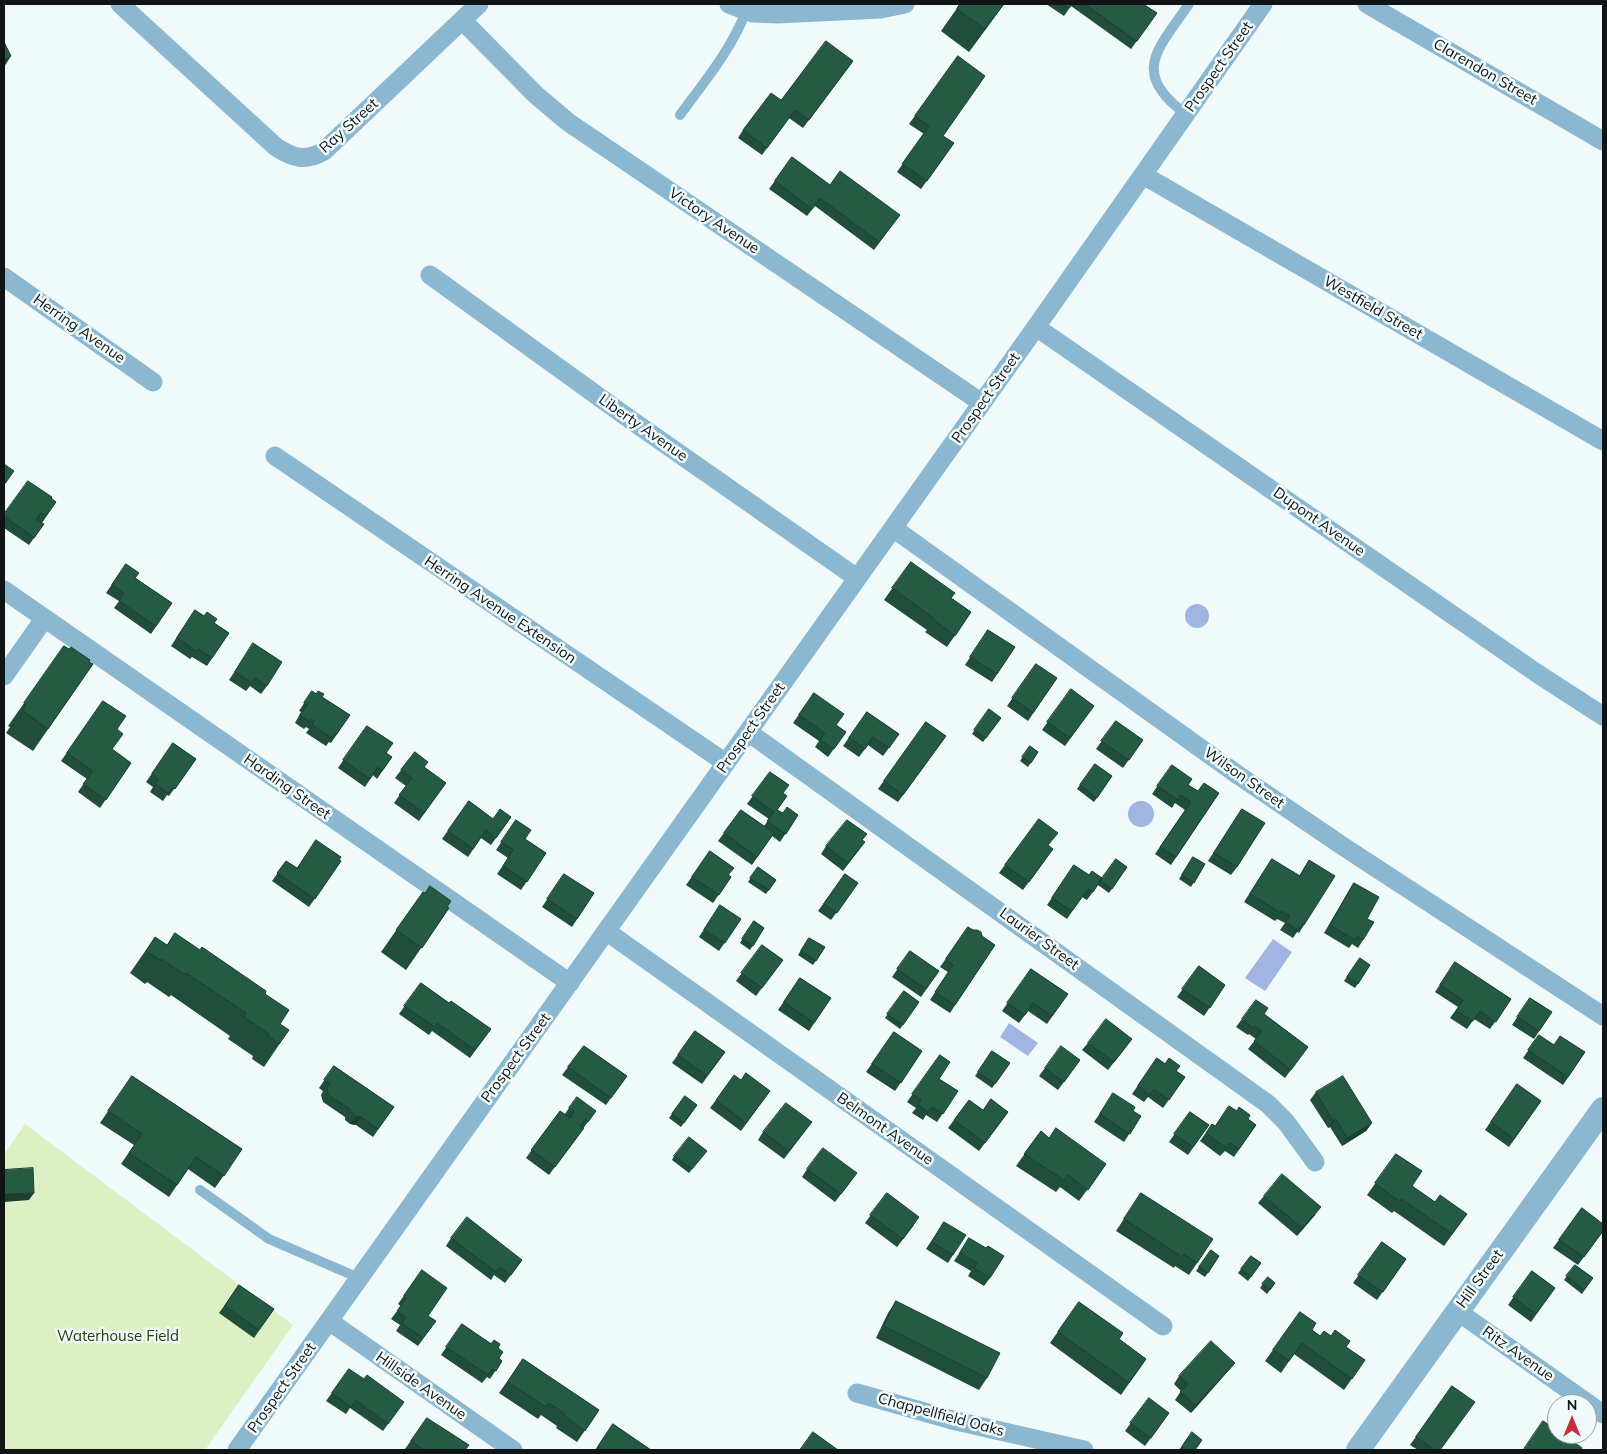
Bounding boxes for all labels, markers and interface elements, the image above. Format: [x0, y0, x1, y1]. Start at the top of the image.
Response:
street label: Prospect Street [1181, 18, 1257, 116]
street label: Clarendon Street [1430, 35, 1540, 109]
street label: Ray Street [316, 95, 382, 157]
street label: Victory Avenue [665, 184, 763, 258]
street label: Westfield Street [1320, 272, 1426, 344]
street label: Herring Avenue [30, 291, 128, 367]
street label: Prospect Street [948, 349, 1024, 447]
street label: Liberty Avenue [595, 391, 691, 465]
street label: Dupont Avenue [1270, 484, 1368, 560]
street label: Herring Avenue Extension [421, 552, 579, 668]
street label: Prospect Street [713, 679, 789, 777]
street label: Wilson Street [1200, 744, 1288, 812]
street label: Harding Street [240, 750, 334, 824]
street label: Laurier Street [996, 904, 1082, 974]
street label: Prospect Street [478, 1010, 554, 1106]
street label: Belmont Avenue [833, 1089, 937, 1169]
street label: Hill Street [1453, 1246, 1507, 1312]
street label: Ritz Avenue [1479, 1323, 1557, 1385]
park label: Waterhouse Field [57, 1327, 179, 1345]
street label: Prospect Street [244, 1339, 320, 1437]
street label: Hillside Avenue [372, 1348, 470, 1424]
street label: Chappellfield Oaks [876, 1389, 1006, 1441]
north arrow [1547, 1394, 1597, 1444]
text: N [1567, 1396, 1577, 1414]

